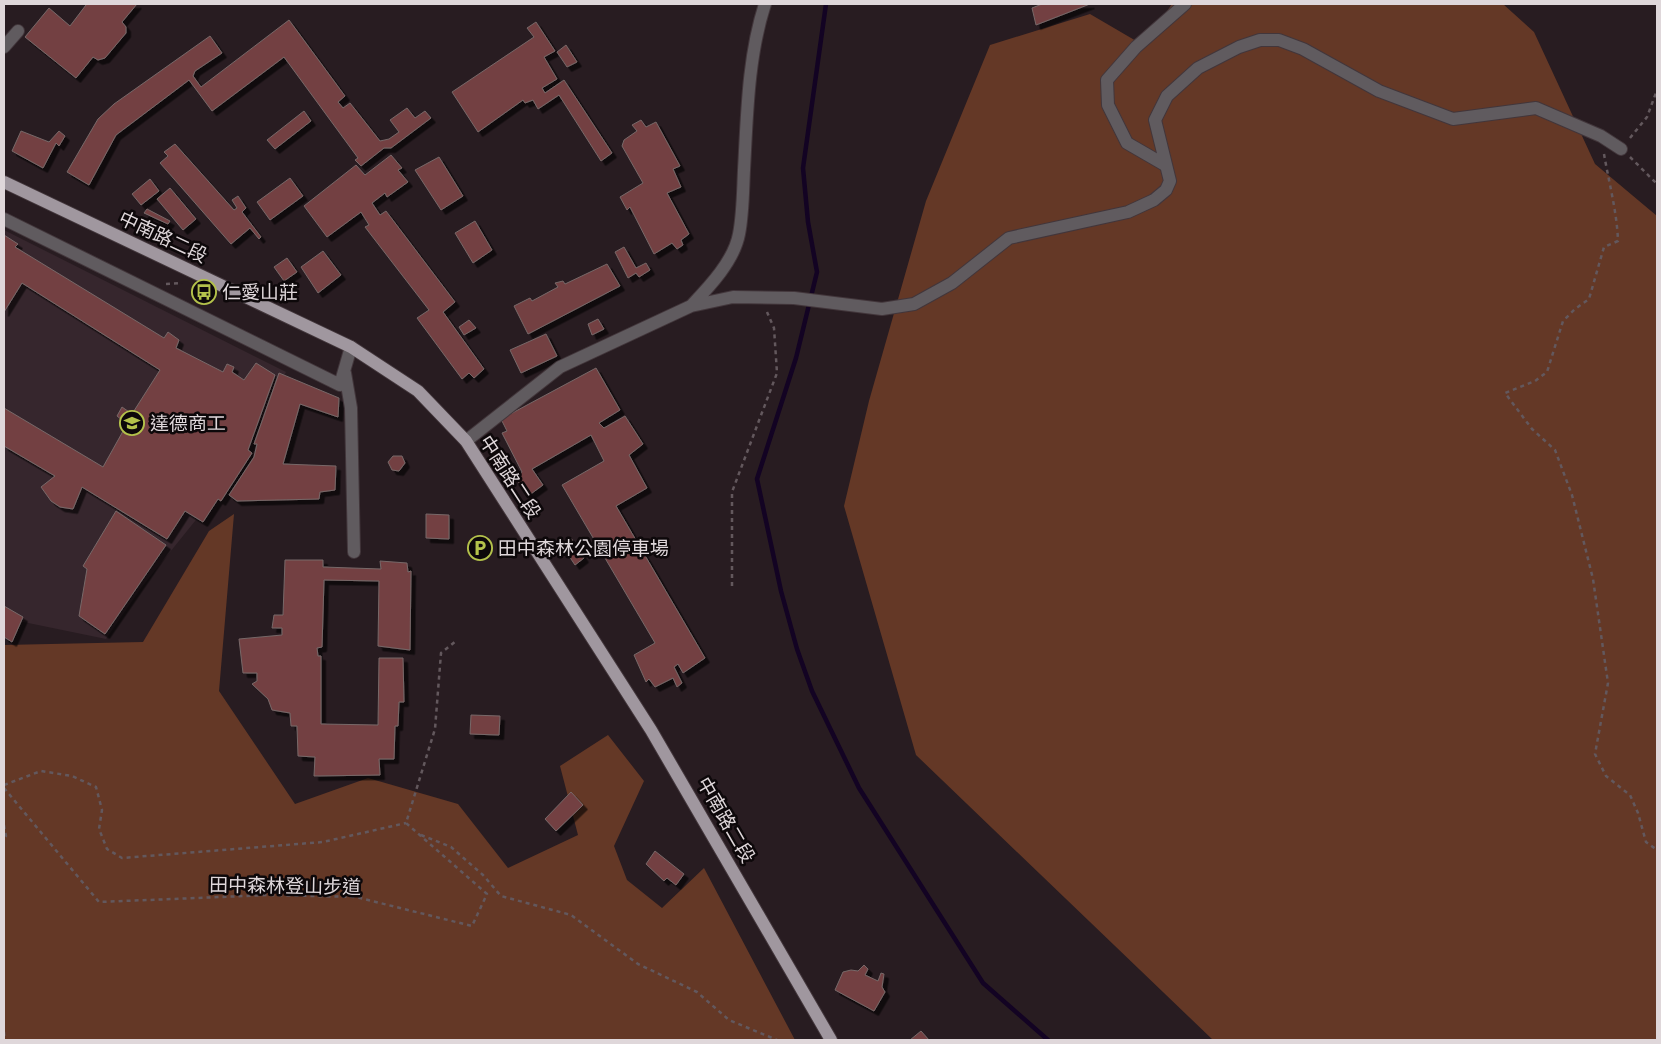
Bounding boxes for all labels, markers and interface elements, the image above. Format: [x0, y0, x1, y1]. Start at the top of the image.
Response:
street label: 中南路二段 [114, 205, 212, 269]
bus stop icon: 仁愛山莊 [191, 279, 217, 305]
place label: 仁愛山莊 [222, 279, 298, 306]
school or university icon: 達德商工 [119, 410, 145, 436]
place label: 達德商工 [150, 410, 226, 437]
street label: 中南路二段 [473, 430, 547, 524]
parking icon: 田中森林公園停車場 [467, 535, 493, 561]
place label: 田中森林公園停車場 [498, 535, 669, 562]
street label: 中南路二段 [691, 772, 761, 868]
street label: 田中森林登山步道 [209, 871, 361, 901]

